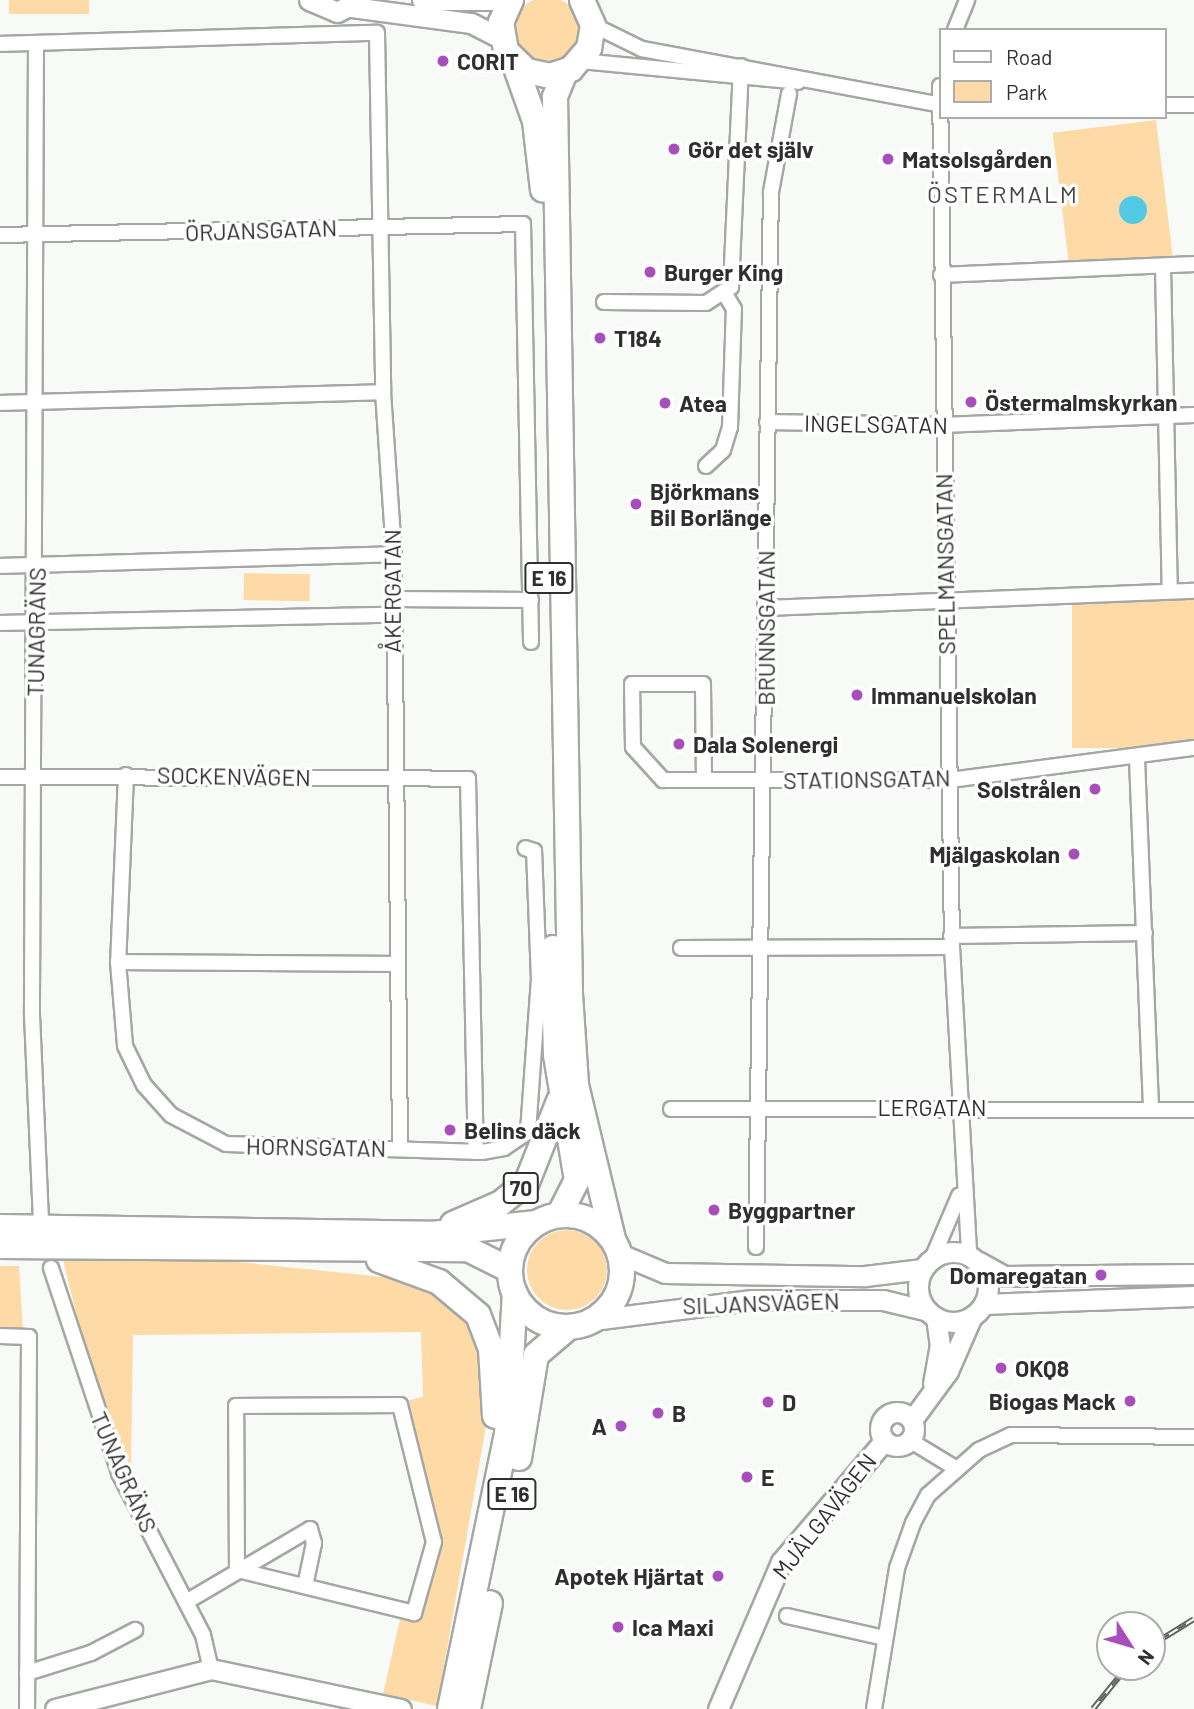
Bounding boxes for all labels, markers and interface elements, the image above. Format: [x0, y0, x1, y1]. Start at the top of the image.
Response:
legend [939, 28, 1166, 119]
text: Road [1006, 44, 1052, 69]
place label: CORIT [457, 47, 519, 75]
marker: CORIT [435, 53, 451, 69]
text: Park [1006, 79, 1047, 104]
place label: Gör det själv [688, 135, 814, 163]
marker: Gör det själv [666, 141, 682, 157]
place label: Matsolsgården [902, 145, 1052, 173]
marker: Matsolsgården [880, 151, 896, 167]
district label: ÖSTERMALM [928, 180, 1078, 208]
street label: ÖRJANSGATAN [184, 214, 338, 246]
place label: Burger King [664, 258, 783, 286]
marker: Burger King [642, 264, 658, 280]
place label: T184 [614, 324, 662, 352]
marker: T184 [592, 330, 608, 346]
place label: Östermalmskyrkan [985, 388, 1178, 416]
place label: Atea [679, 389, 727, 417]
marker: Östermalmskyrkan [963, 394, 979, 410]
marker: Atea [657, 395, 673, 411]
street label: INGELSGATAN [804, 409, 948, 439]
street label: SPELMANSGATAN [930, 473, 960, 655]
place label: Björkmans Bil Borlänge [650, 477, 772, 531]
marker: Björkmans Bil Borlänge [628, 496, 644, 512]
street label: ÅKERGATAN [378, 529, 406, 653]
street label: BRUNNSGATAN [752, 550, 780, 706]
road number: E 16 [523, 560, 575, 596]
street label: TUNAGRÄNS [21, 567, 51, 697]
place label: Immanuelskolan [871, 681, 1037, 709]
marker: Immanuelskolan [849, 687, 865, 703]
place label: Dala Solenergi [693, 730, 838, 758]
marker: Dala Solenergi [671, 736, 687, 752]
street label: SOCKENVÄGEN [157, 761, 311, 791]
street label: STATIONSGATAN [783, 764, 951, 794]
place label: Solstrålen [977, 775, 1081, 803]
marker: Solstrålen [1087, 781, 1103, 797]
place label: Mjälgaskolan [929, 840, 1060, 868]
marker: Mjälgaskolan [1066, 846, 1082, 862]
street label: LERGATAN [878, 1093, 986, 1121]
place label: Belins däck [464, 1116, 581, 1144]
marker: Belins däck [442, 1122, 458, 1138]
street label: HORNSGATAN [246, 1132, 386, 1162]
road number: 70 [502, 1170, 540, 1206]
place label: Byggpartner [728, 1196, 855, 1224]
marker: Byggpartner [706, 1202, 722, 1218]
place label: Domaregatan [949, 1261, 1087, 1289]
marker: Domaregatan [1093, 1267, 1109, 1283]
street label: SILJANSVÄGEN [682, 1286, 840, 1320]
place label: OKQ8 [1015, 1354, 1069, 1382]
marker: OKQ8 [993, 1360, 1009, 1376]
place label: Biogas Mack [989, 1387, 1116, 1415]
place label: D [782, 1388, 796, 1416]
marker: Biogas Mack [1122, 1393, 1138, 1409]
marker: D [760, 1394, 776, 1410]
place label: B [672, 1399, 686, 1427]
marker: B [650, 1405, 666, 1421]
street label: TUNAGRÄNS [85, 1407, 163, 1537]
place label: A [592, 1412, 607, 1440]
marker: A [613, 1418, 629, 1434]
street label: MJÄLGAVÄGEN [766, 1448, 882, 1584]
place label: E [761, 1463, 774, 1491]
marker: E [739, 1469, 755, 1485]
road number: E 16 [486, 1476, 538, 1512]
place label: Apotek Hjärtat [554, 1562, 704, 1590]
marker: Apotek Hjärtat [710, 1568, 726, 1584]
north arrow [1096, 1611, 1166, 1681]
place label: Ica Maxi [632, 1613, 714, 1641]
marker: Ica Maxi [610, 1619, 626, 1635]
text: N [1134, 1646, 1160, 1670]

